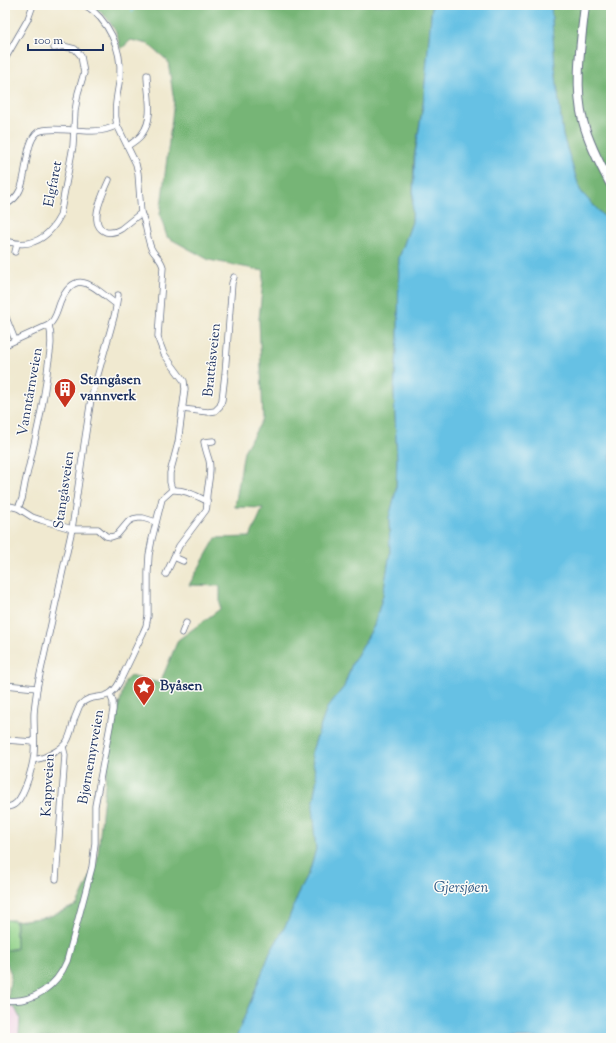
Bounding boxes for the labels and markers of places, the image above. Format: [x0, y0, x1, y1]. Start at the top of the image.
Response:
place label: Stangåsen vannverk [80, 371, 142, 407]
building icon: Stangåsen vannverk [52, 376, 78, 409]
place icon: Byåsen [131, 674, 157, 707]
place label: Byåsen [160, 677, 203, 697]

